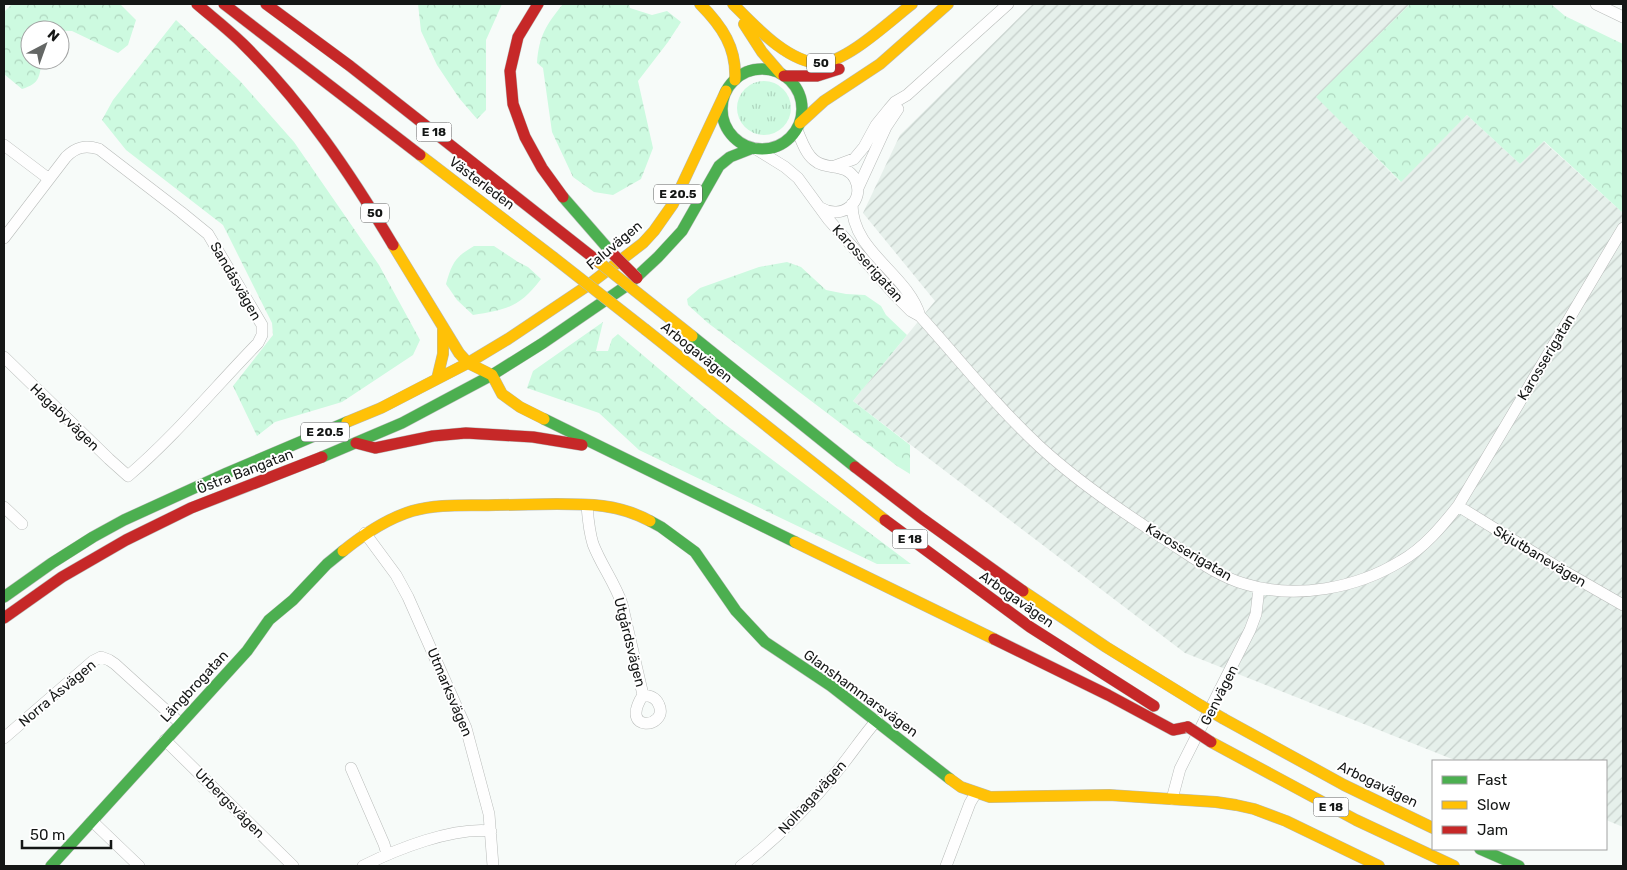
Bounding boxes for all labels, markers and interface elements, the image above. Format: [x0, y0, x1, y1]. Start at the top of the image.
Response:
north arrow [20, 20, 70, 70]
text: N [44, 26, 63, 45]
road number: 50 [807, 54, 835, 72]
road number: E 18 [416, 122, 452, 142]
street label: Västerleden [446, 153, 518, 214]
road number: E 20.5 [654, 184, 702, 203]
road number: 50 [361, 204, 389, 222]
street label: Faluvägen [583, 217, 646, 273]
street label: Karosserigatan [829, 221, 907, 305]
street label: Sandåsvägen [206, 239, 265, 324]
street label: Karosserigatan [1514, 311, 1579, 404]
street label: Arbogavägen [658, 318, 736, 386]
street label: Hagabyvägen [27, 380, 103, 455]
road number: E 20.5 [301, 422, 349, 442]
street label: Östra Bangatan [195, 445, 296, 498]
street label: Karosserigatan [1142, 520, 1235, 585]
street label: Skjutbanevägen [1490, 522, 1589, 591]
road number: E 18 [892, 530, 928, 548]
street label: Arbogavägen [976, 568, 1057, 631]
street label: Utgårdsvägen [610, 596, 649, 689]
street label: Utmarksvägen [423, 645, 476, 739]
street label: Glanshammarsvägen [800, 646, 921, 741]
street label: Längbrogatan [157, 647, 232, 726]
street label: Norra Åsvägen [15, 655, 99, 731]
street label: Genvägen [1197, 662, 1242, 728]
street label: Nolhagavägen [775, 757, 850, 838]
street label: Arbogavägen [1335, 758, 1421, 811]
legend [1432, 760, 1607, 850]
street label: Urbergsvägen [191, 765, 268, 842]
text: Fast [1477, 771, 1507, 789]
text: Slow [1477, 796, 1510, 814]
road number: E 18 [1314, 798, 1348, 816]
scale bar [22, 818, 111, 850]
text: Jam [1477, 821, 1508, 839]
text: 50 m [30, 826, 65, 844]

